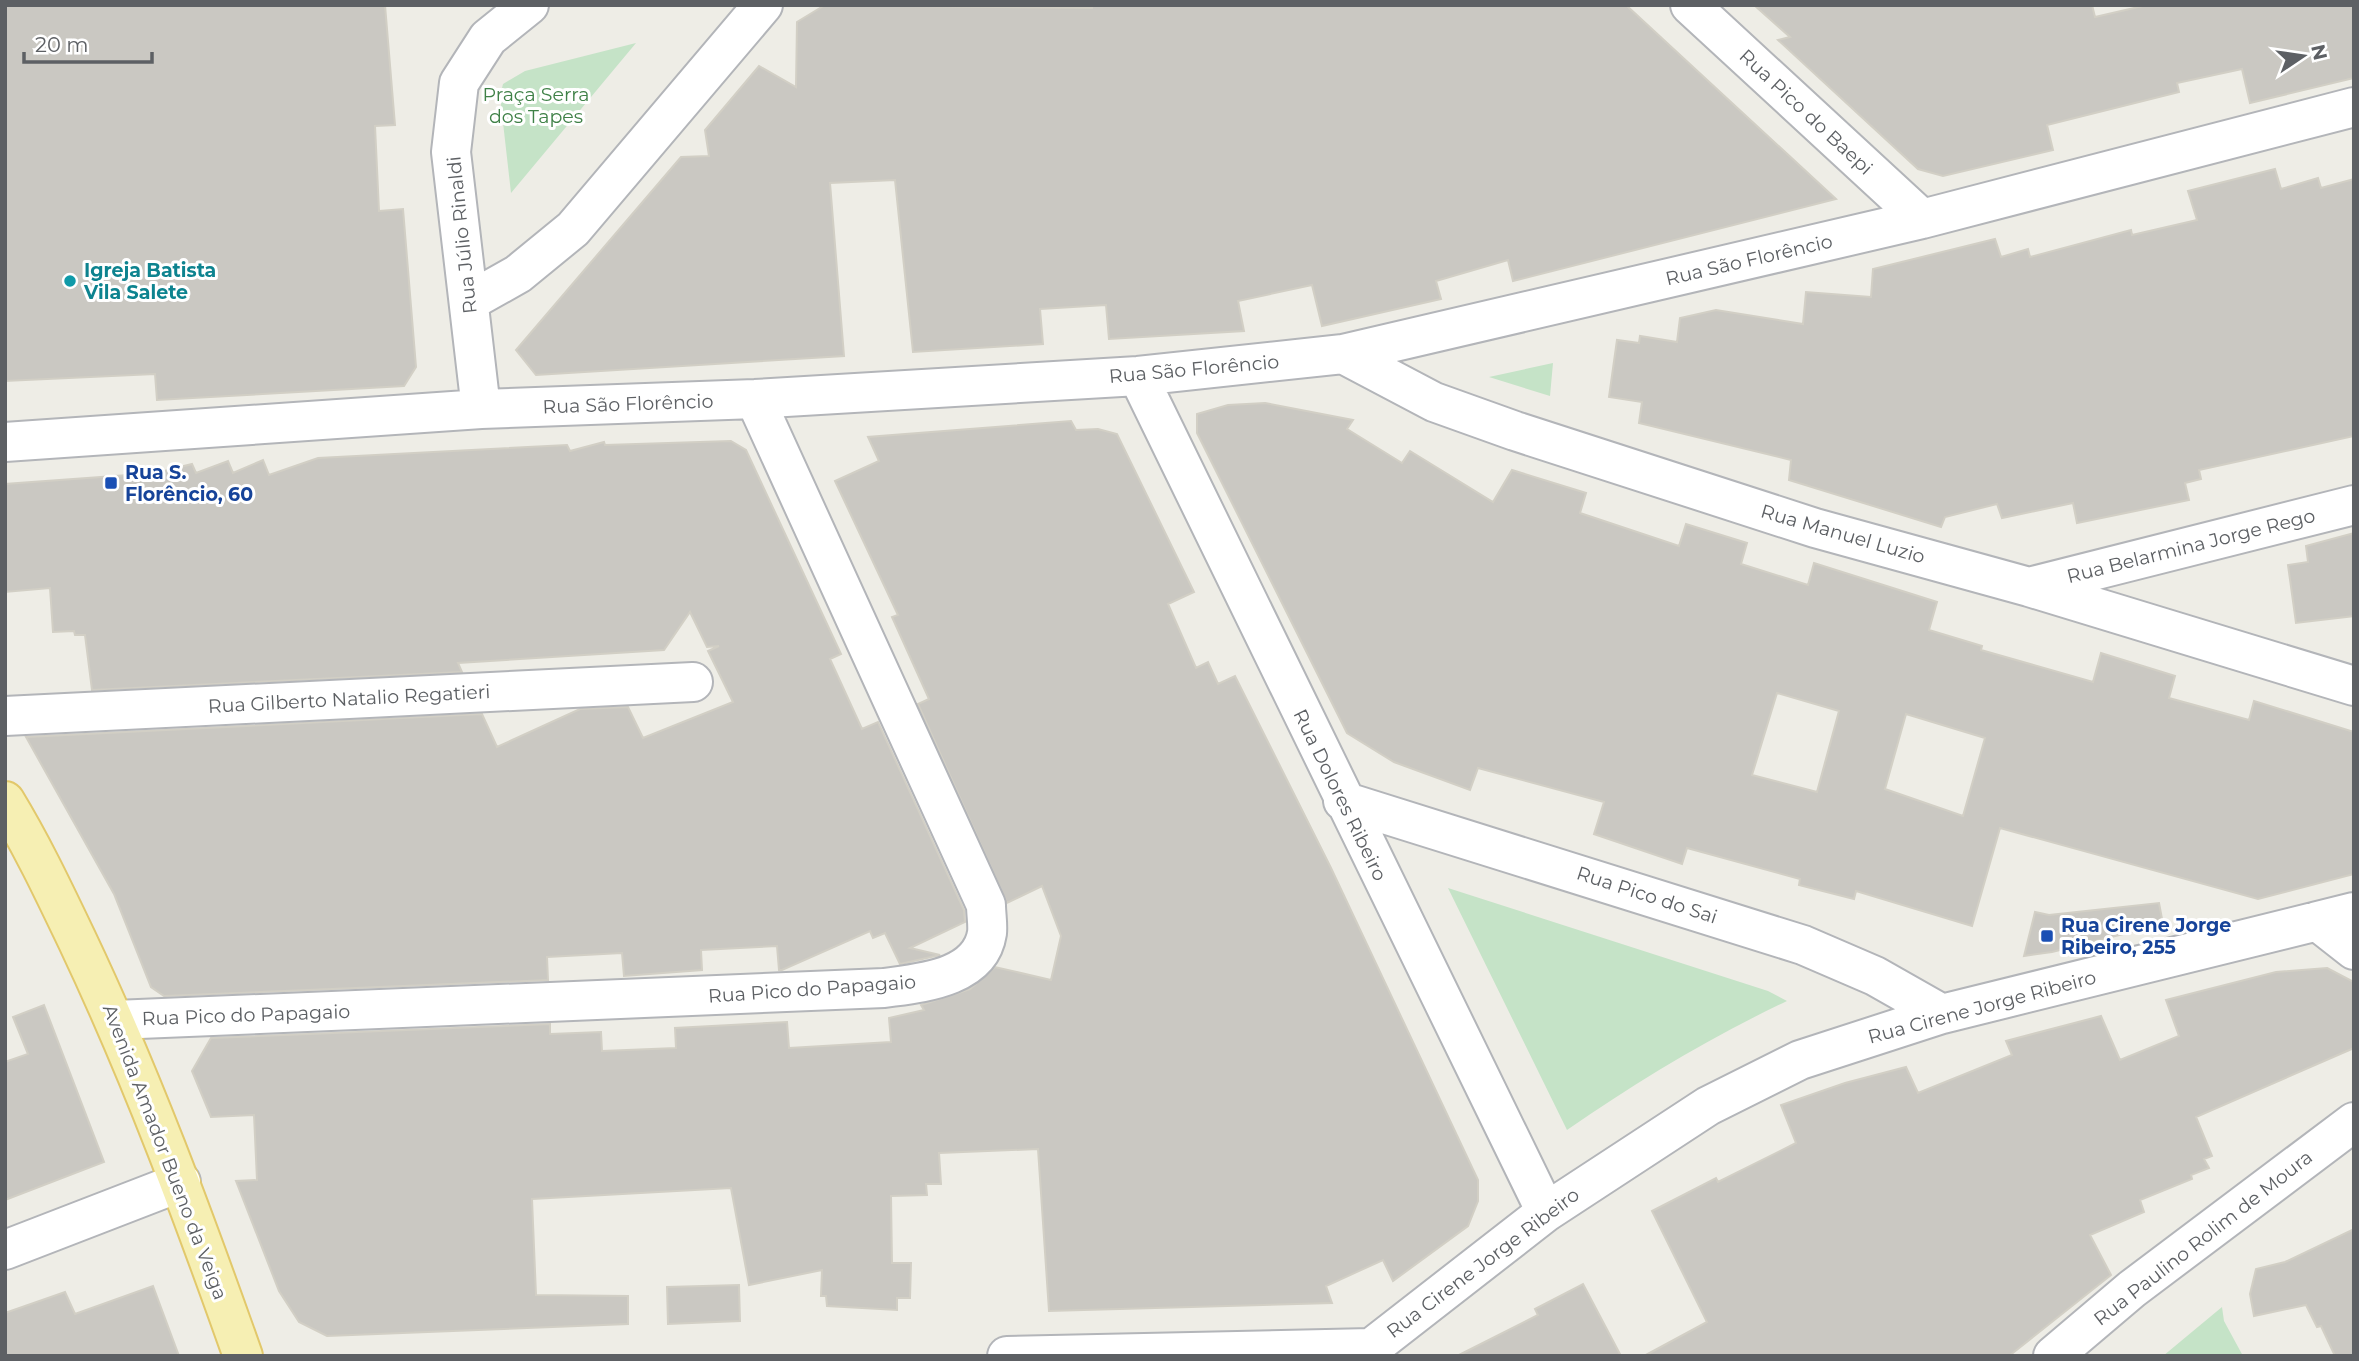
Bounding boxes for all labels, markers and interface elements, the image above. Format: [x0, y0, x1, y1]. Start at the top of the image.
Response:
scale bar [24, 21, 152, 65]
north arrow [2268, 21, 2338, 91]
text: 20 m [35, 32, 89, 57]
text: N [2306, 42, 2332, 62]
street label: Rua Pico do Baepi [1735, 44, 1877, 180]
park label: Praça Serra dos Tapes [483, 83, 589, 128]
street label: Rua Júlio Rinaldi [442, 155, 482, 315]
street label: Rua São Florêncio [1663, 230, 1835, 290]
place label: Igreja Batista Vila Salete [83, 259, 216, 304]
marker: Igreja Batista Vila Salete [62, 273, 78, 289]
street label: Rua São Florêncio [1108, 350, 1280, 388]
street label: Rua São Florêncio [542, 390, 714, 418]
place label: Rua S. Florêncio, 60 [125, 461, 253, 506]
marker: Rua S. Florêncio, 60 [103, 475, 119, 491]
street label: Rua Manuel Luzio [1758, 500, 1928, 568]
street label: Rua Belarmina Jorge Rego [2064, 504, 2318, 588]
street label: Rua Gilberto Natalio Regatieri [207, 680, 491, 718]
street label: Rua Dolores Ribeiro [1288, 705, 1392, 885]
street label: Rua Pico do Sai [1574, 861, 1720, 929]
place label: Rua Cirene Jorge Ribeiro, 255 [2061, 914, 2231, 959]
marker: Rua Cirene Jorge Ribeiro, 255 [2039, 928, 2055, 944]
street label: Rua Cirene Jorge Ribeiro [1865, 965, 2099, 1049]
street label: Rua Pico do Papagaio [707, 970, 917, 1008]
street label: Rua Pico do Papagaio [141, 1000, 351, 1030]
street label: Avenida Amador Bueno da Veiga [98, 1001, 232, 1303]
street label: Rua Paulino Rolim de Moura [2089, 1145, 2317, 1331]
street label: Rua Cirene Jorge Ribeiro [1382, 1183, 1584, 1343]

